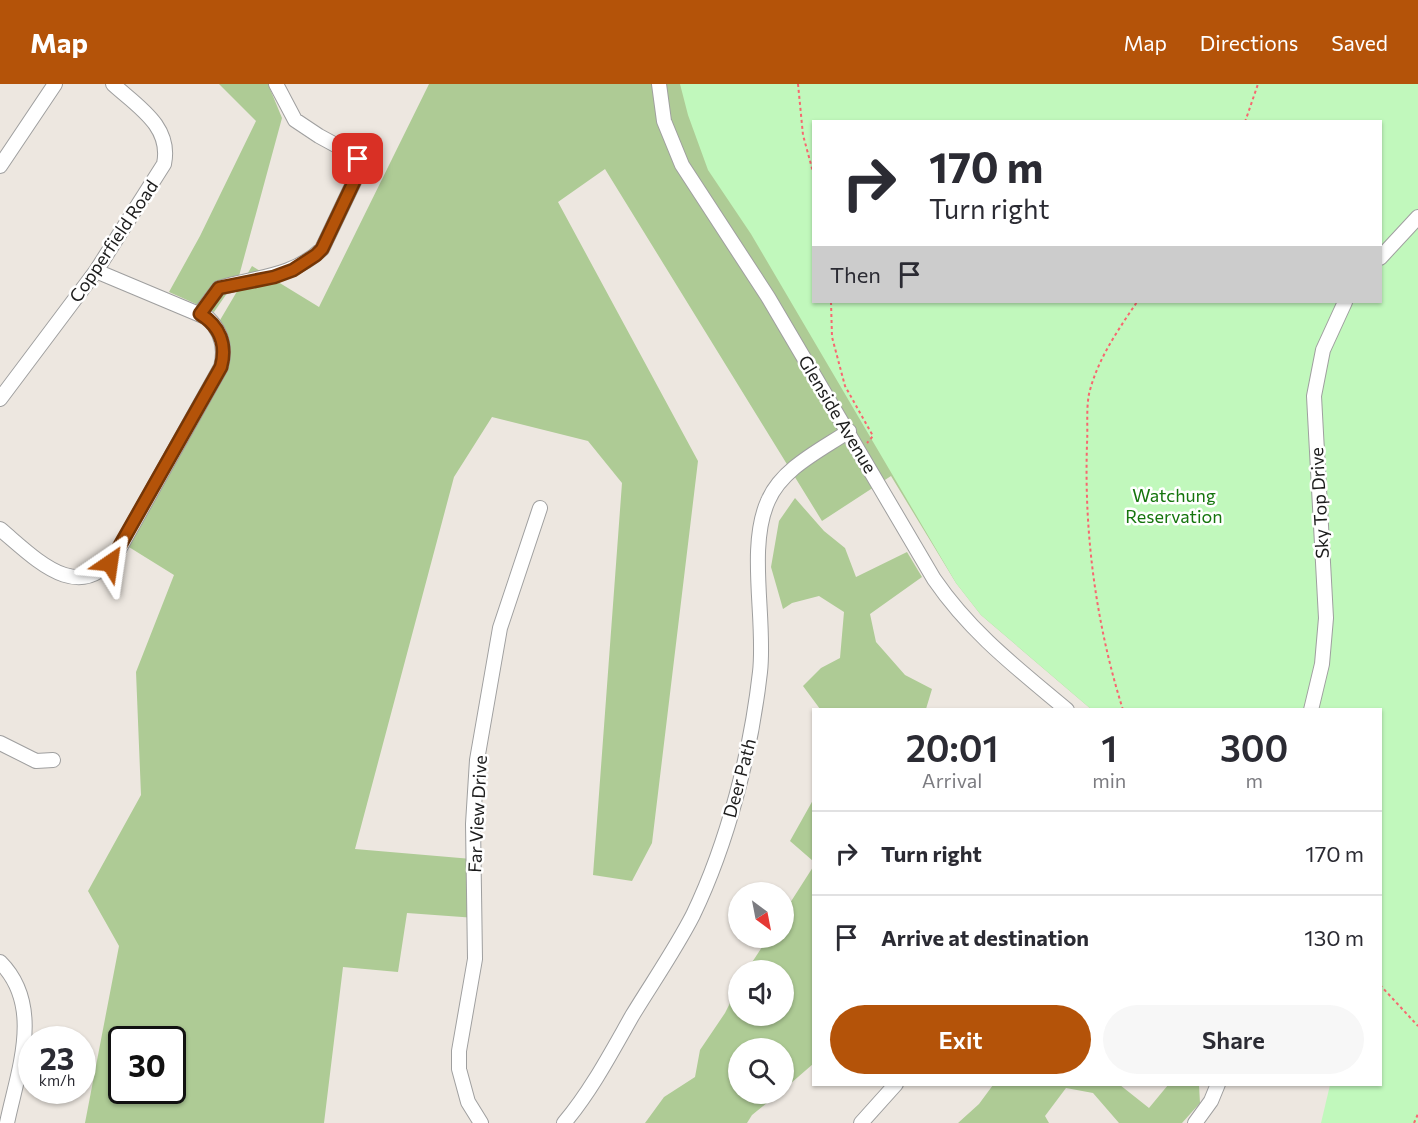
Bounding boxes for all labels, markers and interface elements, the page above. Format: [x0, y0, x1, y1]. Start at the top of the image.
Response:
text: Map [30, 25, 88, 59]
text: Map [1124, 30, 1167, 55]
text: Directions [1200, 30, 1298, 55]
text: Saved [1331, 30, 1388, 55]
pin [332, 133, 383, 184]
text: 170 m [929, 140, 1043, 192]
icon: arrive [341, 142, 374, 175]
icon: right [830, 144, 908, 222]
street label: Copperfield Road [64, 176, 162, 306]
text: Turn right [929, 192, 1049, 225]
icon: arrive [893, 258, 926, 291]
text: Then [830, 261, 881, 288]
street label: Glenside Avenue [794, 351, 882, 477]
street label: Sky Top Drive [1305, 447, 1333, 559]
park label: Watchung Reservation [1125, 484, 1223, 527]
position arrow [78, 531, 142, 595]
text: 20:01 [906, 725, 999, 769]
text: 1 [1101, 725, 1117, 769]
text: 300 [1220, 725, 1288, 769]
street label: Deer Path [718, 736, 760, 820]
street label: Far View Drive [463, 755, 491, 873]
text: Arrival [922, 768, 982, 792]
text: min [1092, 768, 1126, 792]
text: m [1245, 768, 1263, 792]
icon: right [830, 837, 863, 870]
text: Turn right [881, 840, 982, 867]
text: 170 m [1305, 840, 1364, 867]
north arrow [728, 882, 794, 948]
map controls [728, 882, 794, 1104]
icon: arrive [830, 921, 863, 954]
text: Arrive at destination [881, 924, 1089, 951]
text: 130 m [1304, 924, 1364, 951]
button: sound [728, 960, 794, 1026]
button: Exit [830, 1005, 1091, 1074]
button: Share [1103, 1005, 1364, 1074]
speed limit sign: 30 [108, 1026, 186, 1104]
button: search [728, 1038, 794, 1104]
text: 23 [40, 1039, 74, 1076]
text: km/h [39, 1071, 75, 1089]

